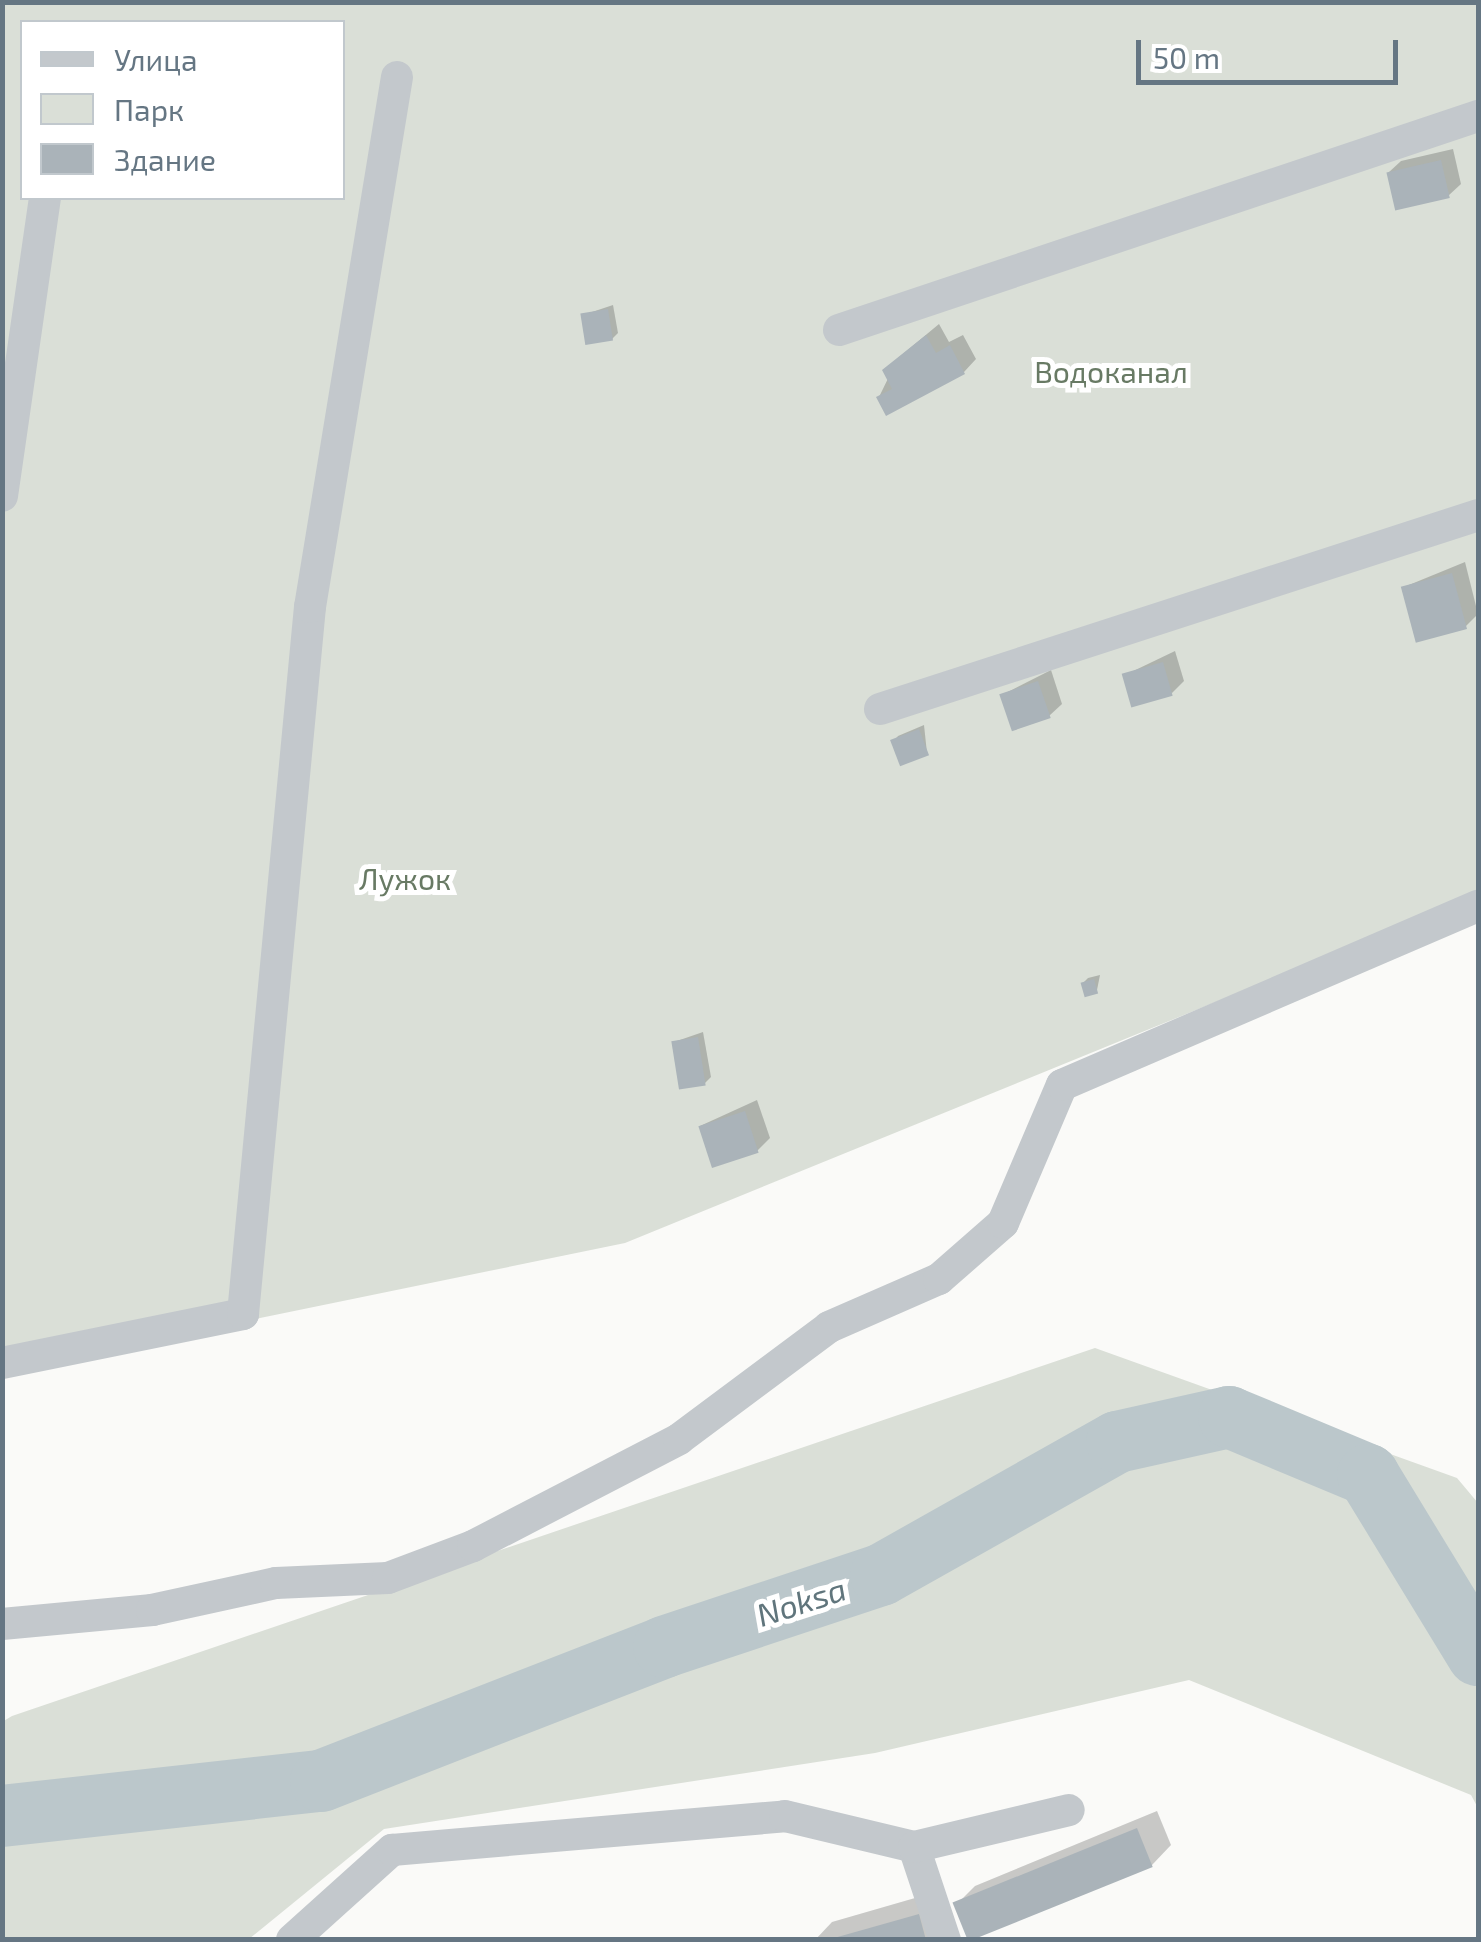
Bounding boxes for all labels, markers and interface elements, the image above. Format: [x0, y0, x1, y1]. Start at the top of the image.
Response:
legend [20, 20, 345, 200]
scale bar [1141, 20, 1404, 82]
text: 50 m [1153, 39, 1220, 75]
text: Улица [114, 41, 198, 77]
text: Парк [114, 91, 184, 127]
text: Здание [114, 141, 216, 177]
park label: Водоканал [1034, 353, 1188, 389]
park label: Лужок [359, 860, 451, 896]
water label: Noksa [751, 1569, 851, 1633]

